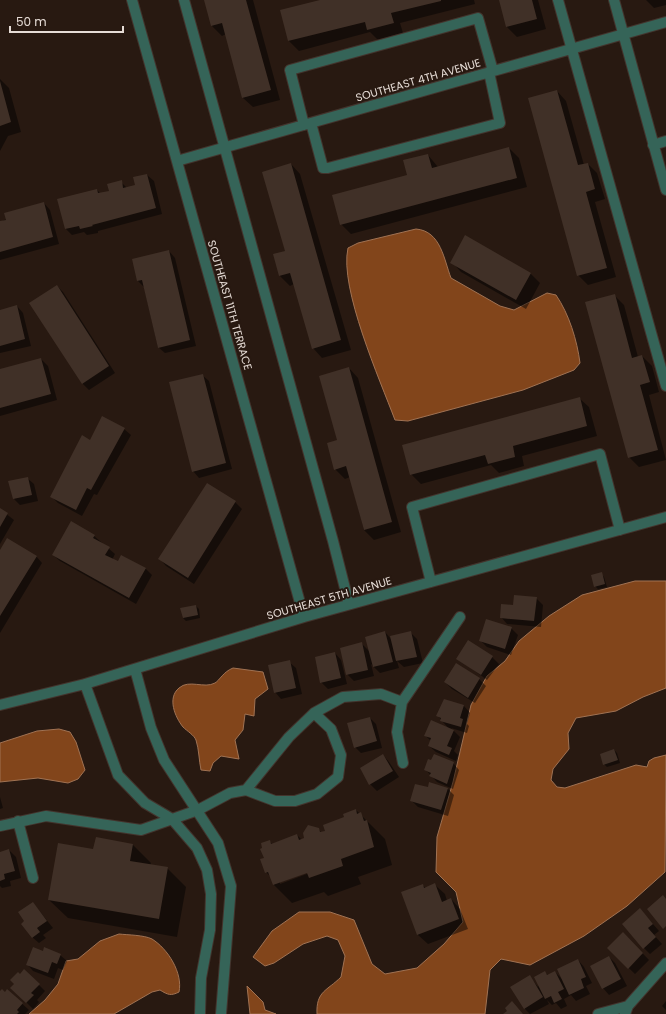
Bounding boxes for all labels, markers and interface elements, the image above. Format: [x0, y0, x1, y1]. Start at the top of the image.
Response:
scale bar [10, 8, 123, 34]
text: 50 m [16, 13, 47, 30]
street label: SOUTHEAST 4TH AVENUE [354, 55, 482, 105]
street label: SOUTHEAST 11TH TERRACE [204, 238, 256, 372]
street label: SOUTHEAST 5TH AVENUE [265, 573, 393, 623]

